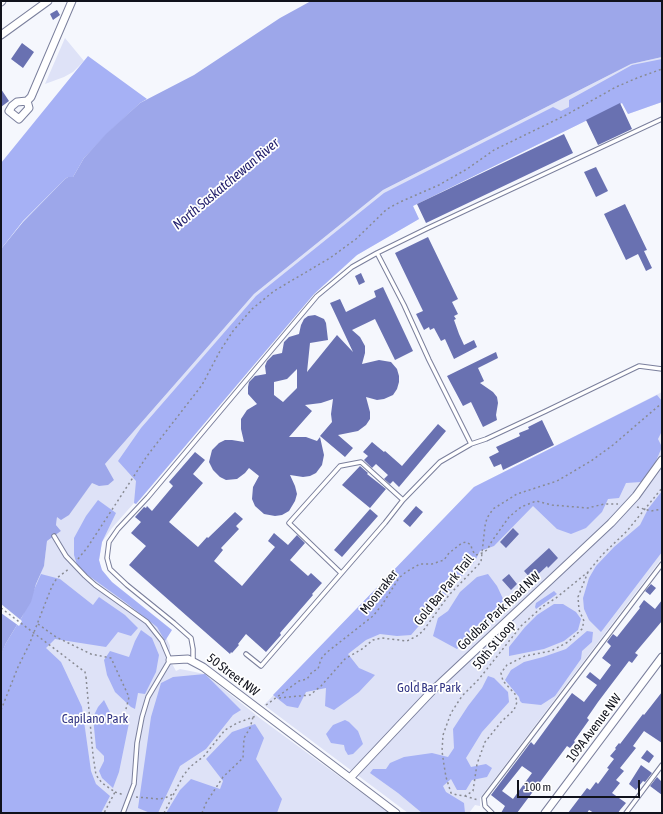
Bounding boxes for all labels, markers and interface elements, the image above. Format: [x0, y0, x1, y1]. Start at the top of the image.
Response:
water label: North Saskatchewan River [170, 135, 282, 233]
street label: Gold Bar Park Trail [411, 551, 477, 629]
street label: Moonraker [357, 567, 401, 617]
street label: Goldbar Park Road NW [454, 569, 544, 653]
street label: 50th St Loop [470, 617, 518, 673]
street label: 50 Street NW [204, 650, 262, 700]
park label: Gold Bar Park [397, 680, 461, 696]
street label: 109A Avenue NW [563, 691, 625, 765]
park label: Capilano Park [62, 711, 128, 727]
scale bar [519, 772, 642, 798]
text: 100 m [524, 780, 551, 794]

